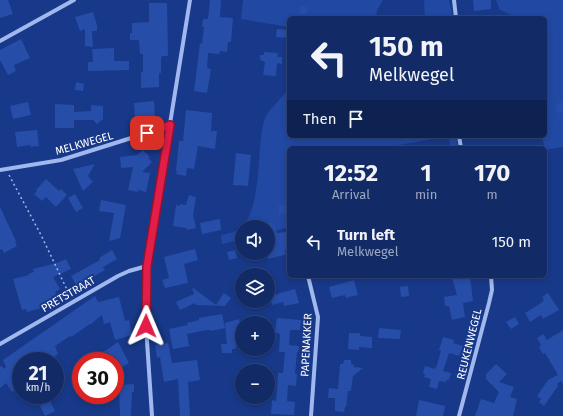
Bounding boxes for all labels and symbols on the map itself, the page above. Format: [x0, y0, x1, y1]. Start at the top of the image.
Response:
pin [130, 116, 164, 150]
street label: MELKWEGEL [54, 129, 115, 158]
street label: PRETSTRAAT [39, 274, 98, 315]
position arrow [125, 305, 167, 347]
street label: REUKENWEGEL [454, 307, 485, 381]
street label: PAPENAKKER [298, 313, 315, 377]
speed limit sign: 30 [72, 352, 124, 404]

